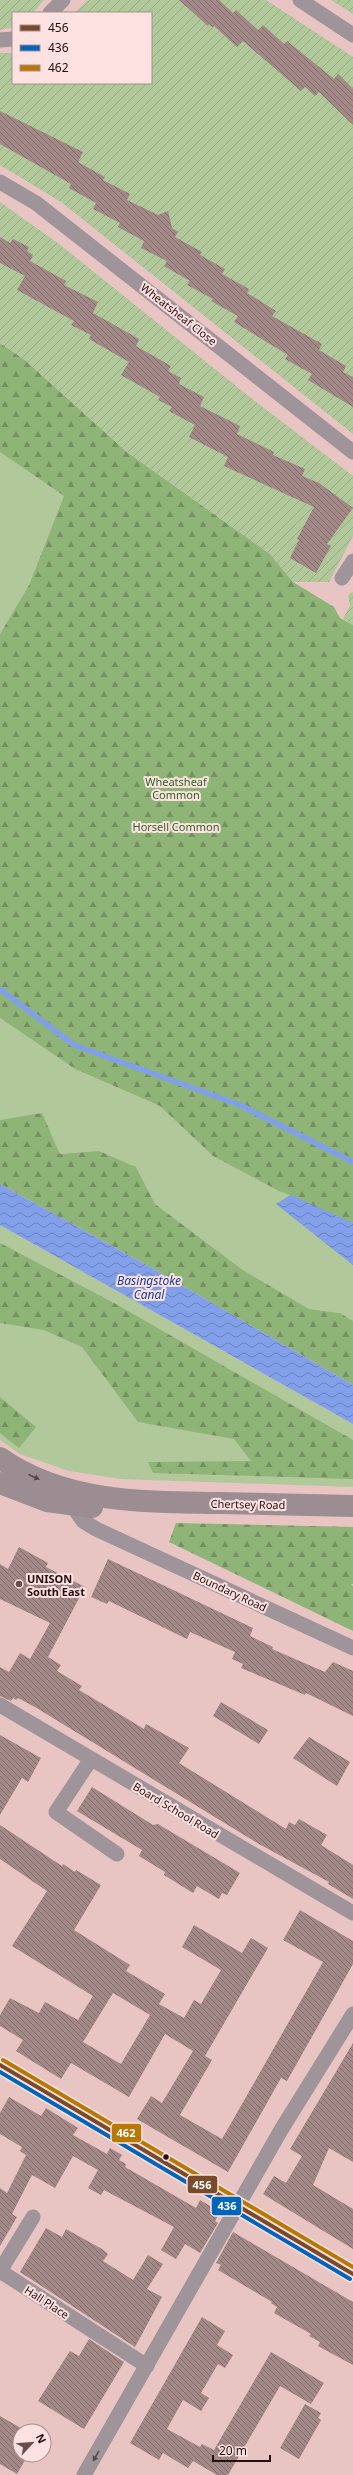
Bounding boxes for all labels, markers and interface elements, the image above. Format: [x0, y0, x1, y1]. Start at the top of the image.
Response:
legend [12, 12, 152, 84]
text: 456 [48, 19, 69, 36]
text: 436 [48, 39, 69, 56]
text: 462 [48, 59, 69, 76]
street label: Wheatsheaf Close [138, 280, 220, 348]
park label: Wheatsheaf Common [145, 774, 208, 802]
park label: Horsell Common [133, 819, 220, 834]
water label: Basingstoke Canal [117, 1272, 181, 1303]
one-way arrow [28, 1474, 40, 1480]
street label: Chertsey Road [211, 1496, 285, 1512]
street label: Boundary Road [191, 1567, 269, 1615]
place label: UNISON South East [27, 1571, 85, 1599]
marker: UNISON South East [14, 1579, 24, 1589]
street label: Board School Road [130, 1778, 222, 1842]
line badge: 462 [111, 2123, 142, 2143]
text: 462 [117, 2125, 135, 2140]
unlabelled marker [161, 2152, 171, 2162]
line badge: 456 [187, 2175, 218, 2194]
text: 456 [193, 2177, 211, 2192]
line badge: 436 [211, 2196, 242, 2216]
text: 436 [218, 2198, 236, 2213]
street label: Hall Place [22, 2282, 72, 2322]
north arrow [12, 2423, 52, 2463]
text: N [33, 2431, 50, 2446]
scale bar [213, 2437, 270, 2463]
text: 20 m [219, 2442, 247, 2459]
one-way arrow [92, 2450, 99, 2462]

